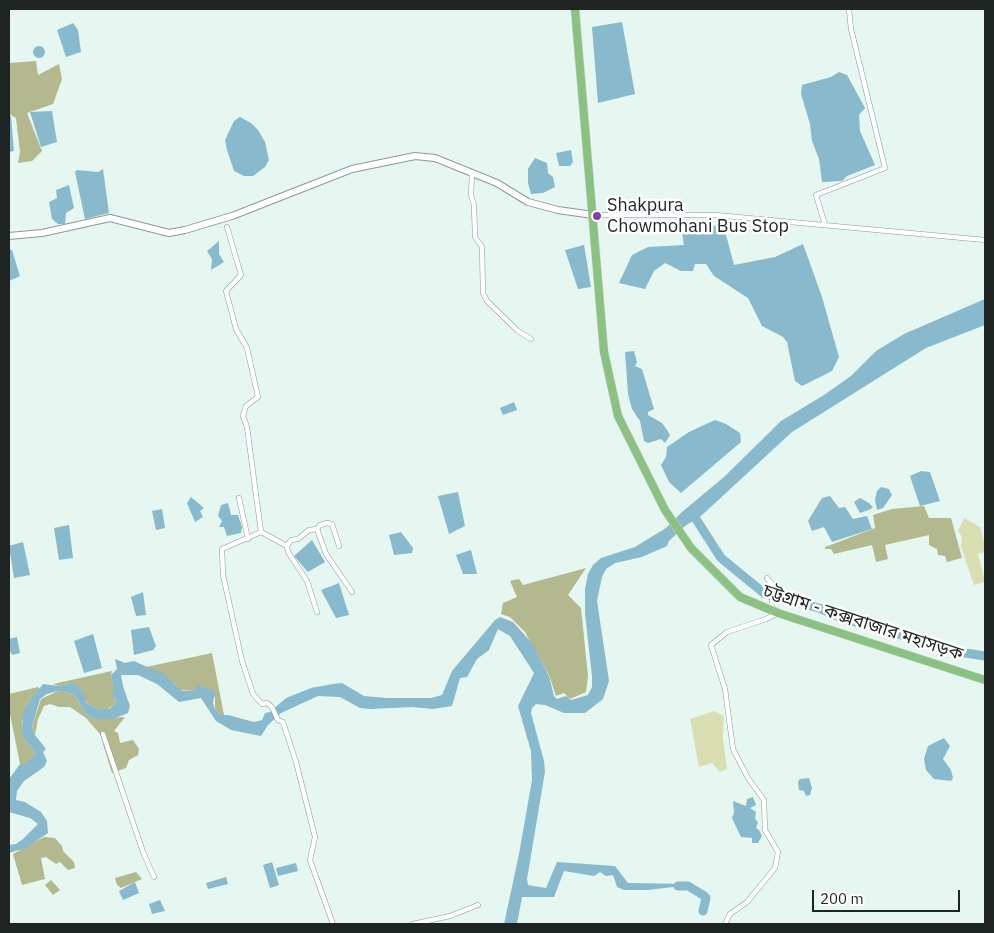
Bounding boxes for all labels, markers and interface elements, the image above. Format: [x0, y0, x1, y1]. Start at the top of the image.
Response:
place label: Shakpura Chowmohani Bus Stop [607, 195, 789, 238]
marker: Shakpura Chowmohani Bus Stop [591, 210, 603, 222]
street label: চট্টগ্রাম - কক্সবাজার মহাসড়ক [760, 580, 966, 666]
scale bar [814, 880, 962, 912]
text: 200 m [820, 889, 864, 908]

